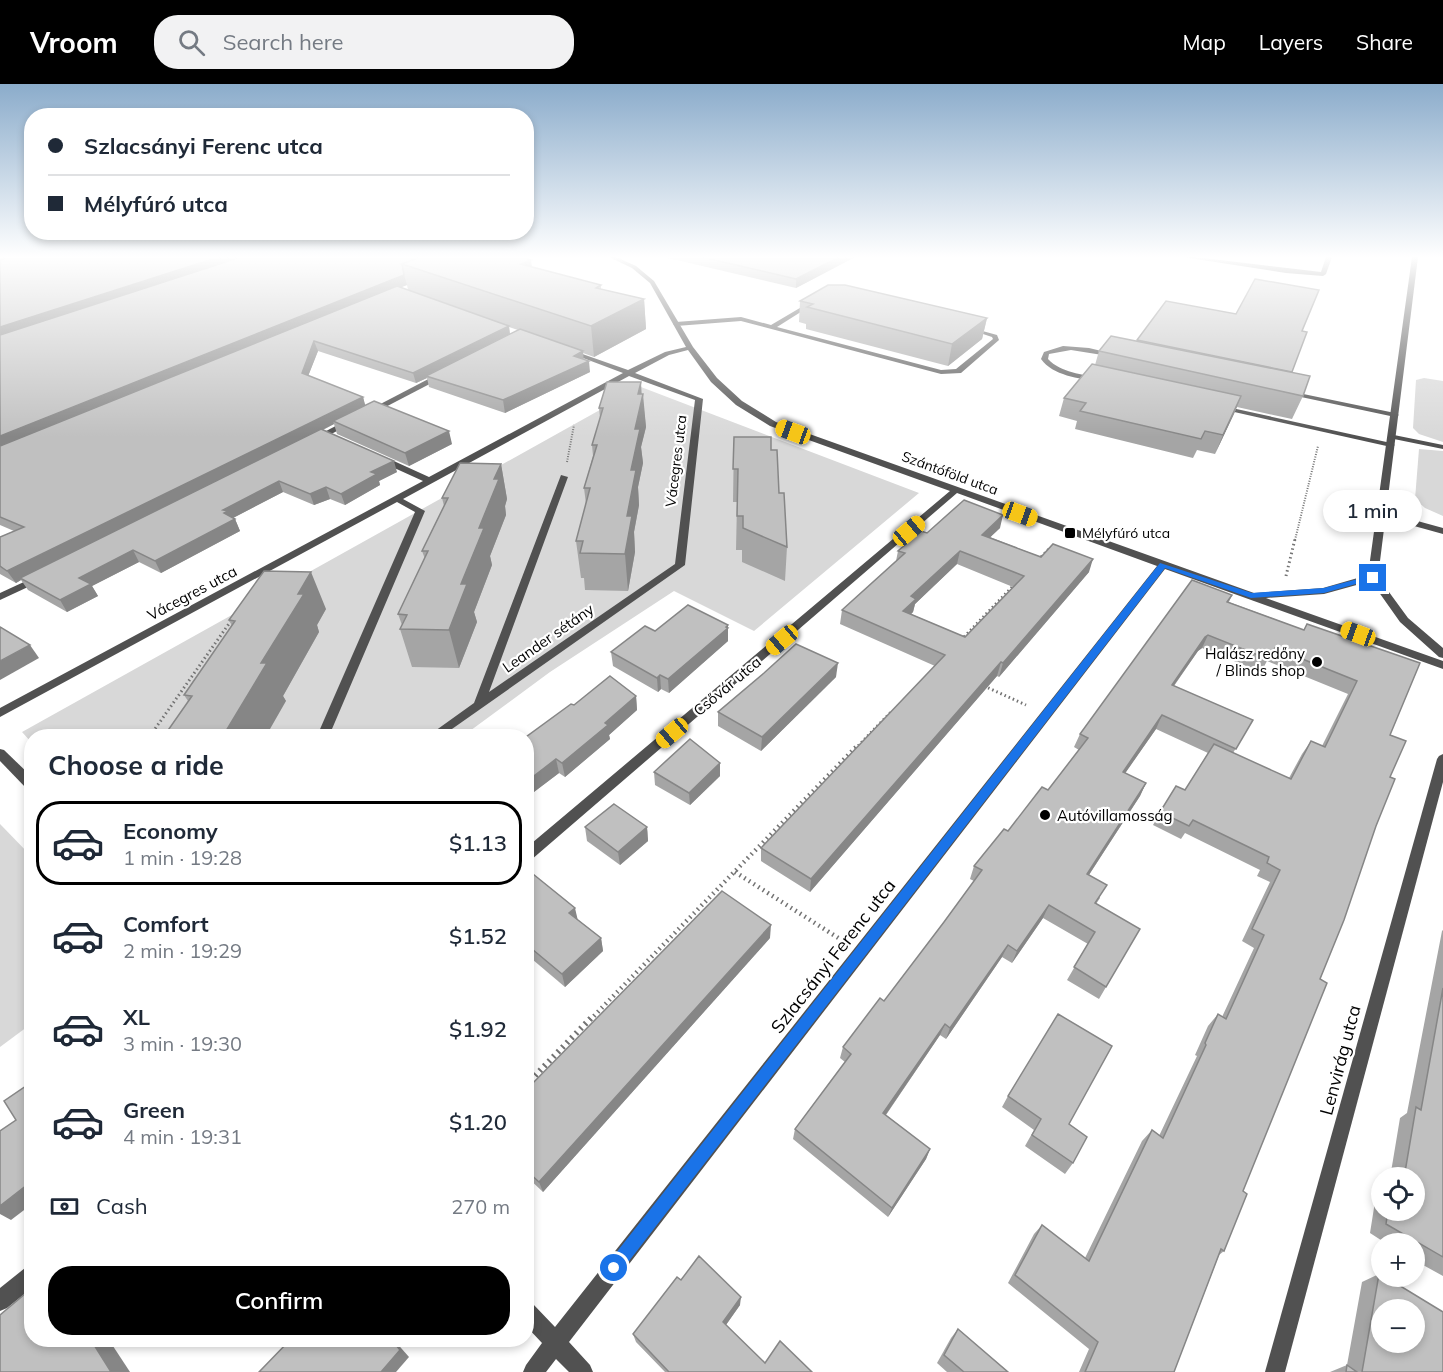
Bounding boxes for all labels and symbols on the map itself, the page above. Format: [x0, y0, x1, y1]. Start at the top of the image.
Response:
street label: Vácegres utca [661, 414, 691, 508]
car [773, 417, 813, 447]
street label: Szántóföld utca [899, 447, 1001, 499]
callout: 1 min [1324, 491, 1422, 533]
car [1000, 499, 1040, 529]
car [889, 513, 929, 549]
place label: Mélyfúró utca [1082, 524, 1170, 542]
marker: Mélyfúró utca [1063, 526, 1077, 540]
street label: Vácegres utca [144, 561, 240, 625]
route end [1359, 564, 1386, 591]
street label: Leander sétány [499, 599, 597, 676]
car [1338, 619, 1378, 649]
car [762, 622, 802, 658]
place label: Halász redőny / Blinds shop [1205, 644, 1305, 680]
street label: Csővár utca [689, 652, 765, 720]
marker: Halász redőny / Blinds shop [1310, 655, 1324, 669]
car [652, 715, 692, 751]
place label: Autóvillamosság [1057, 806, 1173, 825]
marker: Autóvillamosság [1038, 808, 1052, 822]
street label: Szlacsányi Ferenc utca [766, 874, 900, 1038]
street label: Lenvirág utca [1314, 1002, 1366, 1118]
route start [600, 1254, 627, 1281]

